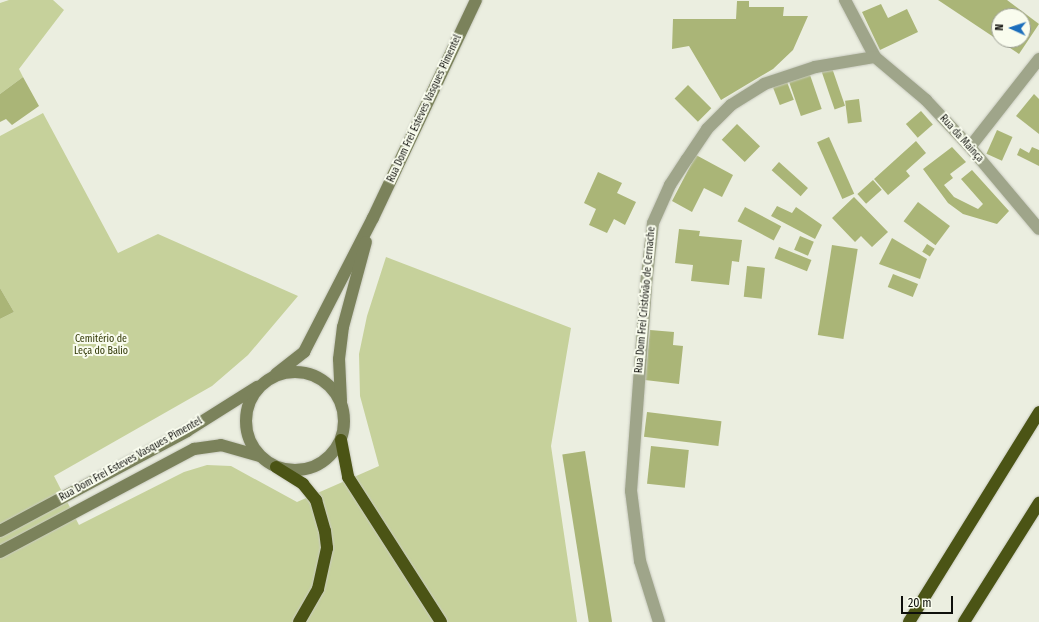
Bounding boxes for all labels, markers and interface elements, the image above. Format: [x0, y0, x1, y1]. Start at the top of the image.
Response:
north arrow [991, 8, 1031, 48]
text: N [993, 24, 1006, 31]
street label: Rua Dom Frei Esteves Vasques Pimentel [385, 33, 465, 185]
street label: Rua da Mainça [937, 113, 985, 165]
street label: Rua Dom Frei Cristóvão de Cernache [634, 226, 658, 374]
park label: Cemitério de Leça do Balio [74, 333, 128, 356]
street label: Rua Dom Frei Esteves Vasques Pimentel [58, 416, 204, 504]
scale bar [903, 588, 955, 614]
text: 20 m [908, 596, 932, 610]

